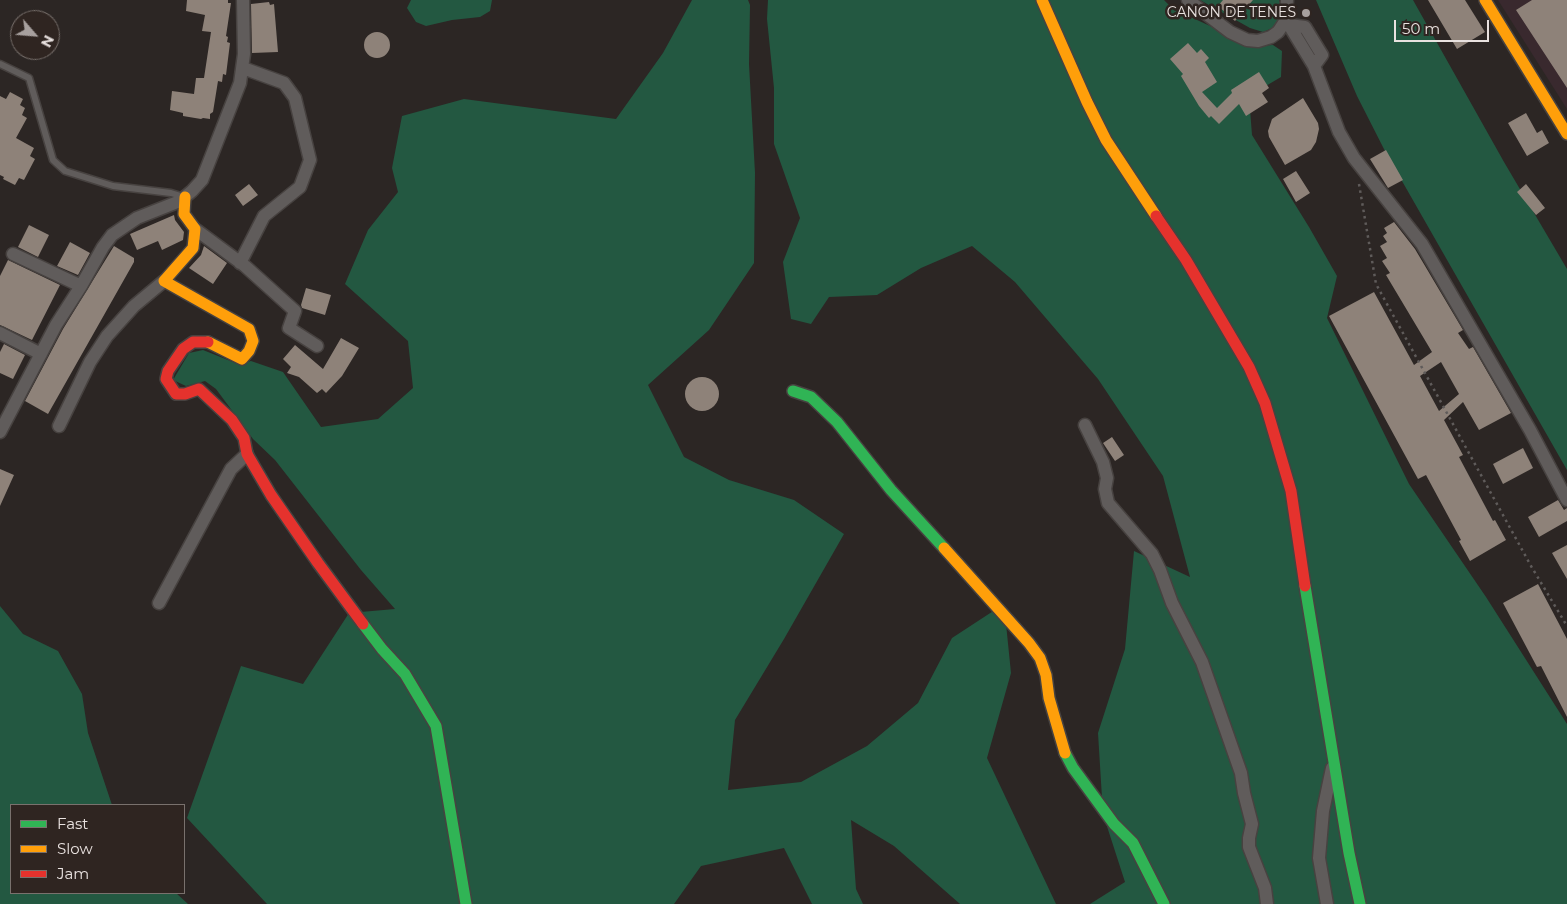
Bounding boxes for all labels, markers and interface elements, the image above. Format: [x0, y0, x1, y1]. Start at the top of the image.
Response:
place label: CANON DE TENES [1167, 5, 1296, 21]
marker: CANON DE TENES [1300, 7, 1312, 19]
north arrow [10, 10, 60, 60]
scale bar [1397, 10, 1492, 42]
text: 50 m [1402, 19, 1440, 38]
text: N [37, 32, 58, 50]
legend [10, 804, 185, 894]
text: Fast [57, 814, 88, 833]
text: Slow [57, 839, 93, 858]
text: Jam [57, 864, 89, 883]

